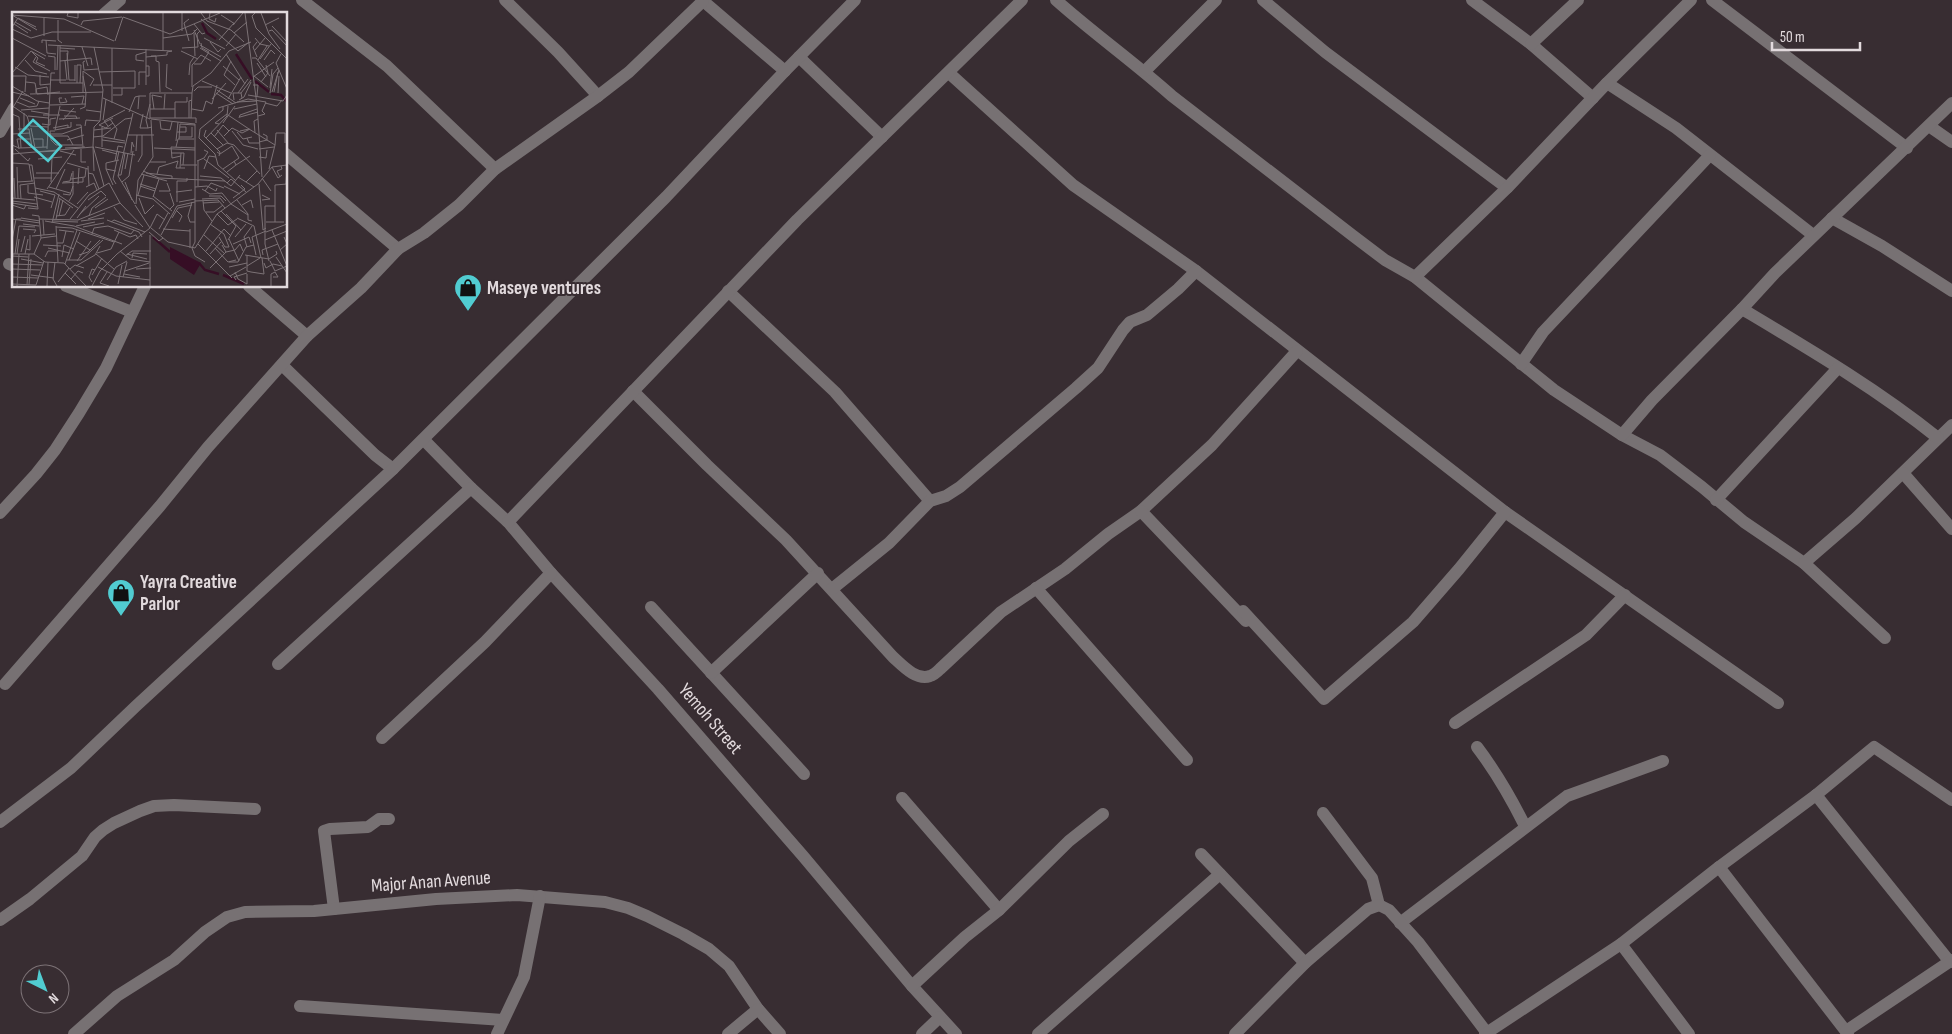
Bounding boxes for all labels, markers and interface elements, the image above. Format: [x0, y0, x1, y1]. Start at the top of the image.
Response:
inset map [12, 12, 288, 288]
scale bar [1772, 20, 1860, 52]
text: 50 m [1780, 28, 1805, 47]
shop icon: Maseye ventures [453, 273, 483, 312]
place label: Maseye ventures [487, 277, 601, 300]
place label: Yayra Creative Parlor [140, 571, 237, 616]
shop icon: Yayra Creative Parlor [106, 578, 136, 617]
street label: Yemoh Street [673, 679, 747, 759]
street label: Major Anan Avenue [370, 866, 492, 898]
north arrow [20, 964, 70, 1014]
text: N [45, 989, 62, 1007]

